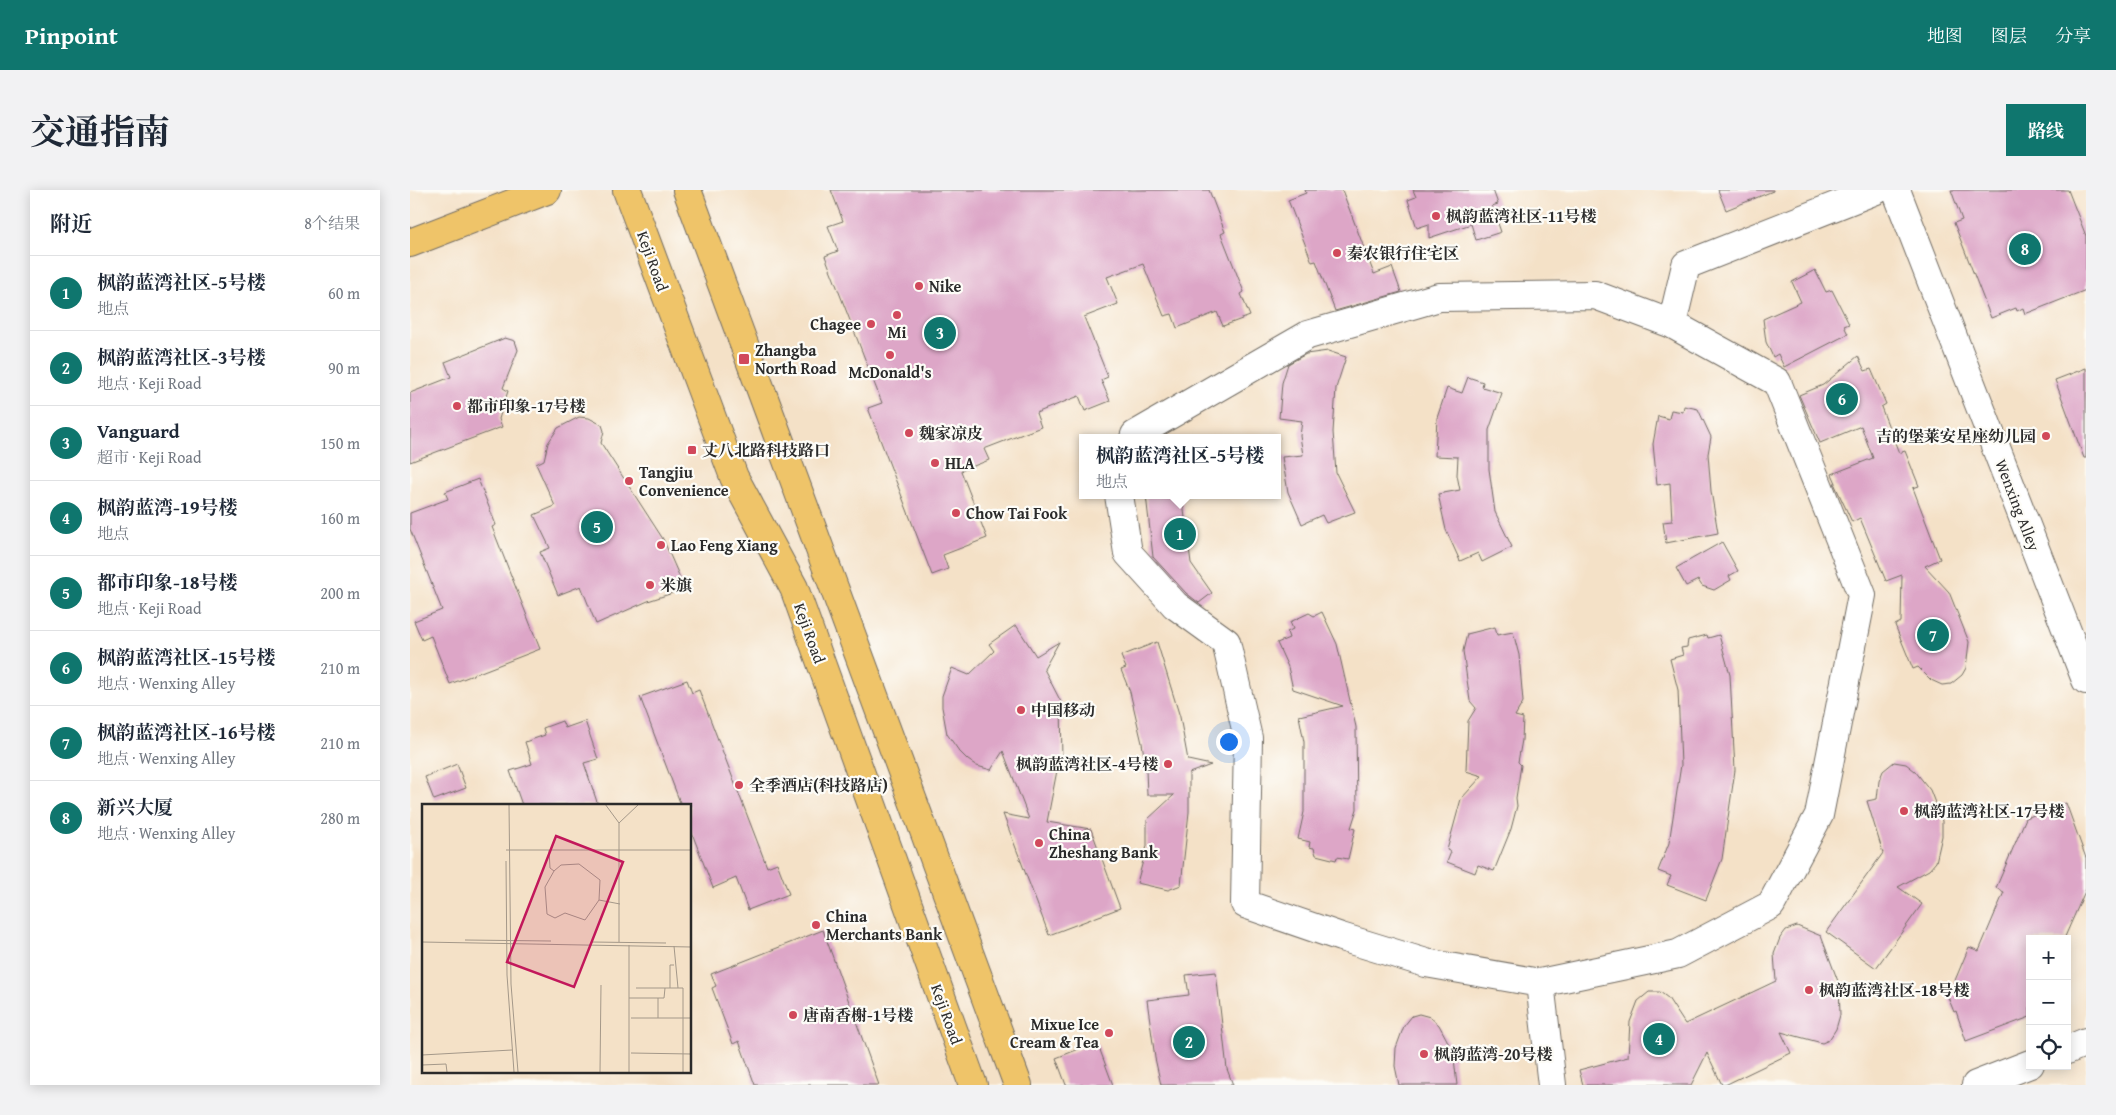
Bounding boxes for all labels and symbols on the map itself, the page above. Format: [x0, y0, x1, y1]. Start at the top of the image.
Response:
place label: 枫韵蓝湾社区-11号楼 [1446, 204, 1596, 228]
marker: 枫韵蓝湾社区-11号楼 [1430, 210, 1442, 222]
street label: Keji Road [631, 227, 675, 295]
pin: 8 [2009, 230, 2041, 268]
place label: 秦农银行住宅区 [1347, 241, 1459, 265]
marker: 秦农银行住宅区 [1331, 247, 1343, 259]
place label: Nike [929, 274, 961, 298]
marker: Nike [913, 280, 925, 292]
marker: Mi [891, 309, 903, 321]
place label: Chagee [810, 312, 861, 336]
pin: 3 [924, 314, 956, 352]
marker: Chagee [865, 318, 877, 330]
place label: Mi [888, 320, 906, 344]
place label: Zhangba North Road [755, 338, 837, 380]
marker: McDonald's [884, 349, 896, 361]
marker: Zhangba North Road [737, 352, 751, 366]
place label: McDonald's [848, 360, 932, 384]
pin: 6 [1826, 380, 1858, 418]
place label: 都市印象-17号楼 [467, 394, 585, 418]
marker: 都市印象-17号楼 [451, 400, 463, 412]
place label: 魏家凉皮 [919, 421, 983, 445]
place label: 吉的堡莱安星座幼儿园 [1876, 424, 2036, 448]
marker: 魏家凉皮 [903, 427, 915, 439]
marker: 吉的堡莱安星座幼儿园 [2040, 430, 2052, 442]
place label: 丈八北路科技路口 [702, 438, 830, 462]
marker: 丈八北路科技路口 [686, 444, 698, 456]
place label: HLA [945, 451, 975, 475]
street label: Wenxing Alley [1989, 456, 2047, 554]
marker: HLA [929, 457, 941, 469]
place label: Tangjiu Convenience [639, 460, 729, 502]
marker: Tangjiu Convenience [623, 475, 635, 487]
place label: Chow Tai Fook [966, 501, 1068, 525]
marker: Chow Tai Fook [950, 507, 962, 519]
pin: 5 [581, 508, 613, 546]
pin: 1 [1164, 515, 1196, 553]
place label: Lao Feng Xiang [671, 533, 778, 557]
marker: Lao Feng Xiang [655, 539, 667, 551]
place label: 米旗 [660, 573, 692, 597]
marker: 米旗 [644, 579, 656, 591]
street label: Keji Road [788, 599, 832, 667]
pin: 7 [1917, 616, 1949, 654]
place label: 中国移动 [1031, 698, 1095, 722]
marker: 中国移动 [1015, 704, 1027, 716]
your location [1216, 729, 1242, 755]
place label: 枫韵蓝湾社区-4号楼 [1016, 752, 1158, 776]
marker: 枫韵蓝湾社区-4号楼 [1162, 758, 1174, 770]
place label: 全季酒店(科技路店) [749, 773, 888, 797]
marker: 全季酒店(科技路店) [733, 779, 745, 791]
place label: 枫韵蓝湾社区-17号楼 [1914, 799, 2064, 823]
inset map [422, 804, 691, 1072]
marker: 枫韵蓝湾社区-17号楼 [1898, 805, 1910, 817]
place label: China Zheshang Bank [1049, 822, 1159, 864]
marker: China Zheshang Bank [1033, 837, 1045, 849]
place label: China Merchants Bank [826, 904, 943, 946]
marker: China Merchants Bank [810, 919, 822, 931]
place label: 枫韵蓝湾社区-18号楼 [1819, 978, 1969, 1002]
street label: Keji Road [925, 980, 969, 1048]
marker: 枫韵蓝湾社区-18号楼 [1803, 984, 1815, 996]
place label: 唐南香榭-1号楼 [803, 1003, 913, 1027]
marker: 唐南香榭-1号楼 [787, 1009, 799, 1021]
place label: Mixue Ice Cream & Tea [1010, 1012, 1100, 1054]
pin: 4 [1643, 1020, 1675, 1058]
pin: 2 [1173, 1023, 1205, 1061]
marker: Mixue Ice Cream & Tea [1103, 1027, 1115, 1039]
place label: 枫韵蓝湾-20号楼 [1434, 1042, 1552, 1066]
marker: 枫韵蓝湾-20号楼 [1418, 1048, 1430, 1060]

